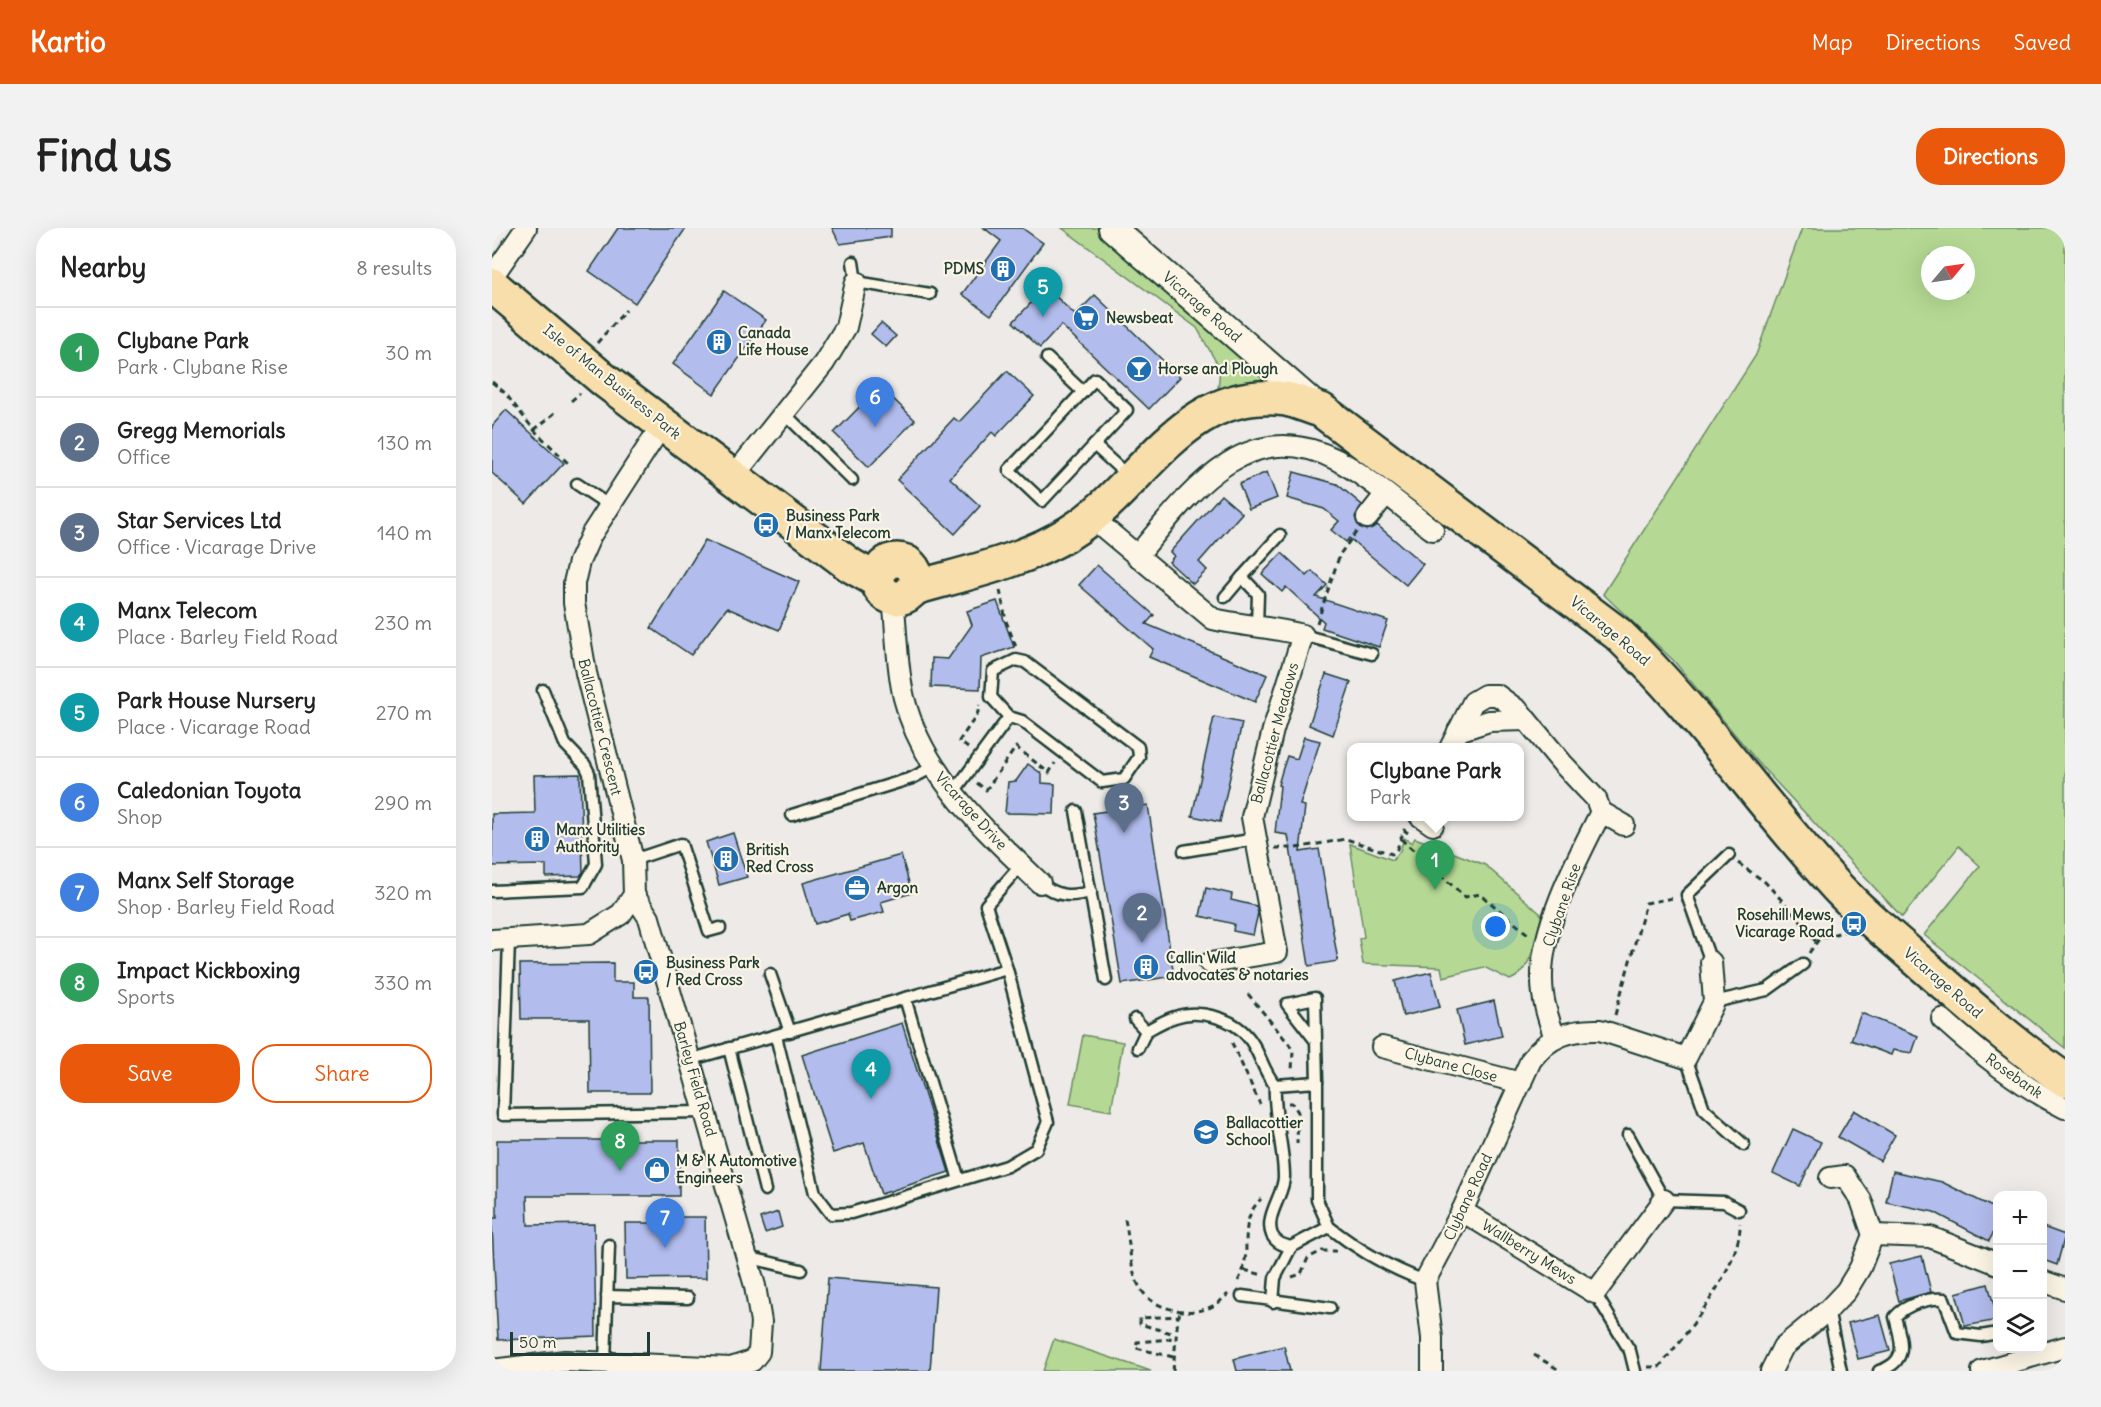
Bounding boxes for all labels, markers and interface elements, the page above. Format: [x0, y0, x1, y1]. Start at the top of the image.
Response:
text: Kartio [30, 24, 106, 60]
text: Map [1812, 29, 1853, 56]
text: Directions [1886, 29, 1980, 56]
text: Saved [2013, 29, 2071, 56]
button: Directions [1916, 128, 2065, 185]
text: Find us [36, 130, 172, 182]
north arrow [1921, 246, 1975, 300]
text: Nearby [60, 251, 146, 284]
building icon: PDMS [988, 254, 1018, 284]
text: 8 results [356, 255, 432, 280]
place label: PDMS [944, 259, 984, 278]
street label: Vicarage Road [1159, 267, 1246, 346]
pin: 5 [1024, 268, 1062, 317]
supermarket icon: Newsbeat [1071, 303, 1101, 333]
place label: Newsbeat [1106, 308, 1174, 327]
street label: Isle of Man Business Park [540, 320, 685, 443]
place label: Canada Life House [738, 323, 809, 359]
text: Clybane Park [117, 326, 249, 354]
building icon: Canada Life House [704, 327, 734, 357]
text: 1 [76, 340, 83, 365]
text: 30 m [385, 340, 432, 365]
text: Park · Clybane Rise [117, 354, 288, 379]
bar icon: Horse and Plough [1124, 354, 1154, 384]
place label: Horse and Plough [1158, 359, 1278, 379]
pin: 6 [856, 378, 895, 427]
text: Gregg Memorials [117, 416, 285, 444]
text: 2 [74, 430, 85, 455]
text: 130 m [377, 430, 432, 455]
text: Office [117, 444, 171, 469]
text: Star Services Ltd [117, 506, 281, 534]
place label: Business Park / Manx Telecom [786, 506, 891, 542]
bus stop icon: Business Park / Manx Telecom [751, 510, 781, 540]
text: 3 [74, 520, 85, 545]
text: 140 m [377, 520, 432, 545]
text: Office · Vicarage Drive [117, 534, 316, 559]
street label: Vicarage Road [1566, 592, 1654, 670]
text: Manx Telecom [117, 596, 257, 624]
text: 4 [74, 610, 85, 635]
text: 230 m [374, 610, 432, 635]
text: Place · Barley Field Road [117, 624, 338, 649]
street label: Ballacottier Crescent [574, 657, 627, 797]
street label: Ballacottier Meadows [1247, 660, 1303, 805]
text: Park House Nursery [117, 686, 316, 714]
text: 5 [74, 700, 85, 725]
text: 270 m [376, 700, 432, 725]
text: Place · Vicarage Road [117, 714, 311, 739]
popup [1347, 743, 1524, 821]
text: Clybane Park [1370, 756, 1501, 784]
street label: Vicarage Drive [931, 768, 1011, 854]
text: Caledonian Toyota [117, 776, 301, 804]
pin: 3 [1104, 784, 1144, 833]
text: Park [1370, 784, 1411, 809]
text: 6 [74, 790, 85, 815]
text: 290 m [374, 790, 432, 815]
text: Shop [117, 804, 162, 829]
place label: Manx Utilities Authority [556, 820, 645, 857]
building icon: Manx Utilities Authority [522, 824, 552, 854]
place label: British Red Cross [746, 840, 814, 876]
pin: 1 [1416, 840, 1454, 890]
building icon: British Red Cross [711, 844, 741, 874]
street label: Clybane Rise [1538, 861, 1585, 949]
text: Manx Self Storage [117, 866, 294, 894]
office icon: Argon [842, 873, 872, 903]
place label: Argon [877, 878, 918, 898]
text: 7 [75, 880, 84, 905]
text: 320 m [374, 880, 432, 905]
text: Shop · Barley Field Road [117, 894, 335, 919]
pin: 2 [1122, 894, 1162, 943]
place label: Rosehill Mews, Vicarage Road [1736, 905, 1834, 942]
bus stop icon: Rosehill Mews, Vicarage Road [1839, 909, 1869, 939]
your location [1481, 912, 1510, 941]
street label: Vicarage Road [1900, 943, 1987, 1022]
place label: Callin Wild advocates & notaries [1166, 948, 1309, 984]
building icon: Callin Wild advocates & notaries [1131, 952, 1161, 982]
place label: Business Park / Red Cross [666, 953, 760, 989]
text: Impact Kickboxing [117, 956, 300, 984]
bus stop icon: Business Park / Red Cross [631, 957, 661, 987]
text: 8 [74, 970, 85, 995]
text: 330 m [374, 970, 432, 995]
text: Sports [117, 984, 175, 1009]
street label: Barley Field Road [670, 1019, 721, 1139]
street label: Clybane Close [1403, 1043, 1500, 1086]
button: Save [60, 1044, 240, 1103]
button: Share [252, 1044, 432, 1103]
street label: Rosebank [1982, 1049, 2047, 1102]
pin: 4 [852, 1050, 890, 1099]
place label: Ballacottier School [1226, 1113, 1304, 1149]
school or university icon: Ballacottier School [1191, 1117, 1221, 1147]
pin: 8 [600, 1122, 640, 1171]
street label: Clybane Road [1439, 1150, 1496, 1243]
place label: M & K Automotive Engineers [676, 1151, 797, 1188]
shop icon: M & K Automotive Engineers [642, 1155, 672, 1185]
map controls [1993, 1191, 2047, 1353]
button: + [1993, 1191, 2047, 1245]
pin: 7 [646, 1198, 684, 1248]
street label: Wallberry Mews [1478, 1215, 1580, 1288]
button: − [1993, 1245, 2047, 1299]
button: layers [1993, 1299, 2047, 1353]
scale bar [510, 1329, 650, 1356]
text: 50 m [519, 1332, 557, 1352]

